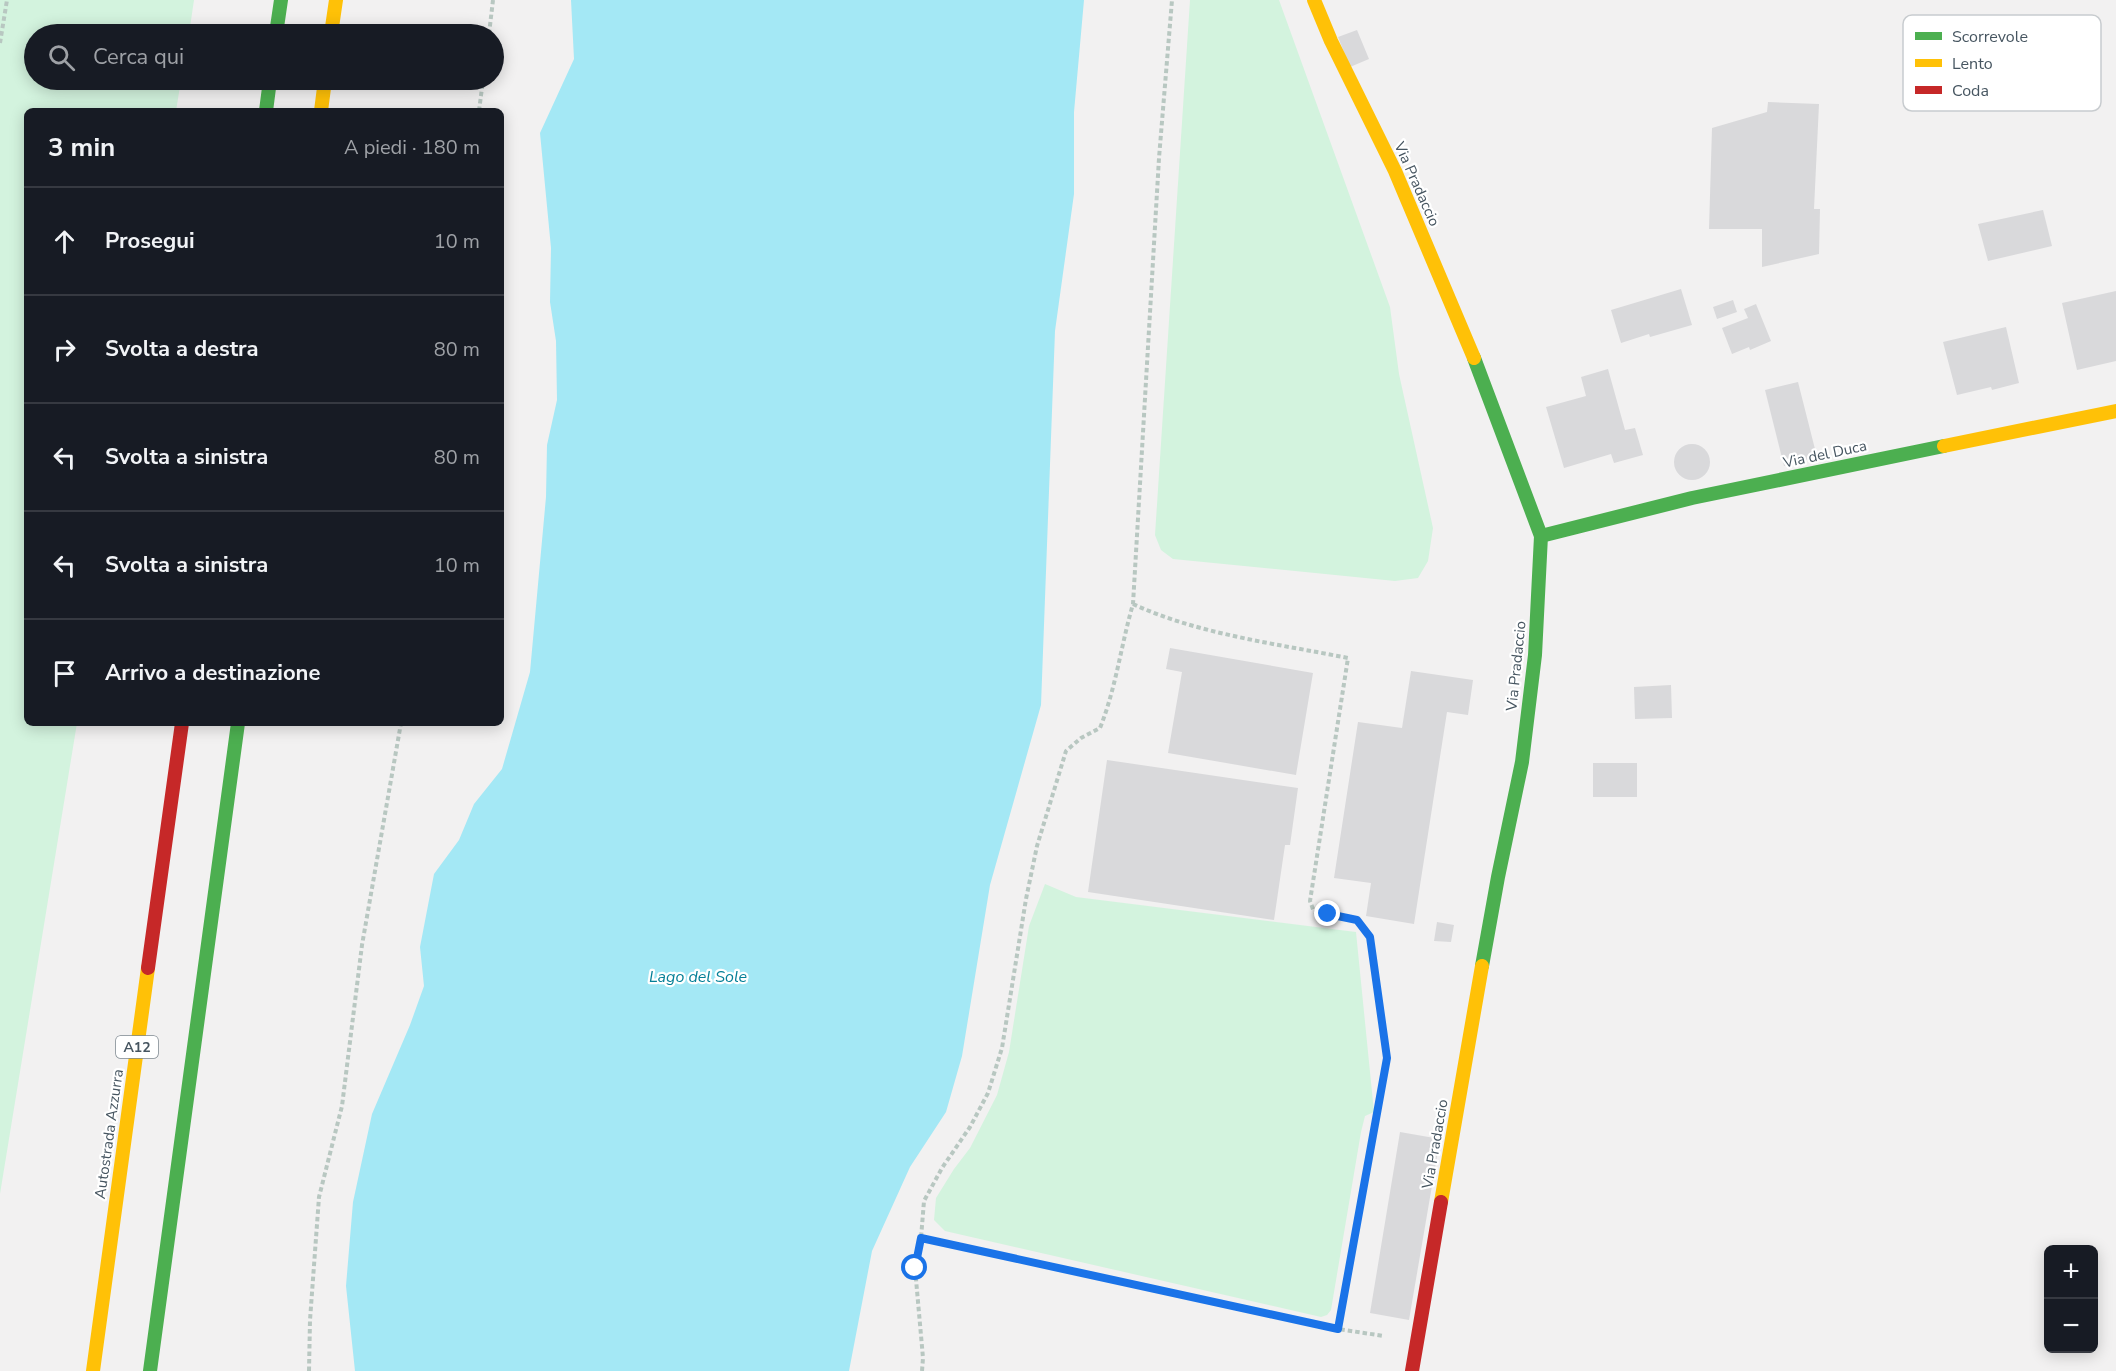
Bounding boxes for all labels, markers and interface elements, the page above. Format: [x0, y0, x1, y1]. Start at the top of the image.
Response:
legend [1903, 15, 2101, 111]
search box [24, 24, 504, 90]
text: Scorrevole [1952, 26, 2028, 48]
icon: search [45, 41, 78, 74]
text: Cerca qui [93, 42, 184, 72]
text: Lento [1952, 53, 1993, 75]
text: Coda [1952, 80, 1989, 102]
text: 3 min [48, 130, 115, 165]
text: A piedi · 180 m [344, 134, 480, 161]
street label: Via Pradaccio [1389, 138, 1445, 229]
icon: ahead [48, 225, 81, 258]
text: Prosegui [105, 226, 195, 256]
text: 10 m [434, 228, 480, 255]
icon: right [48, 333, 81, 366]
text: Svolta a destra [105, 334, 259, 364]
text: 80 m [434, 336, 480, 363]
street label: Via del Duca [1780, 435, 1869, 473]
icon: left [48, 441, 81, 474]
text: Svolta a sinistra [105, 442, 268, 472]
text: 80 m [434, 444, 480, 471]
icon: left [48, 549, 81, 582]
text: Svolta a sinistra [105, 550, 268, 580]
text: 10 m [434, 552, 480, 579]
street label: Via Pradaccio [1501, 620, 1531, 713]
icon: arrive [48, 657, 81, 690]
text: Arrivo a destinazione [105, 658, 320, 688]
route end [1314, 900, 1340, 926]
water label: Lago del Sole [649, 966, 748, 988]
road number: A12 [116, 1036, 158, 1058]
street label: Autostrada Azzurra [90, 1068, 128, 1200]
street label: Via Pradaccio [1417, 1098, 1453, 1191]
map controls [2044, 1245, 2098, 1353]
button: + [2044, 1245, 2098, 1299]
route start [901, 1254, 927, 1280]
button: − [2044, 1299, 2098, 1353]

